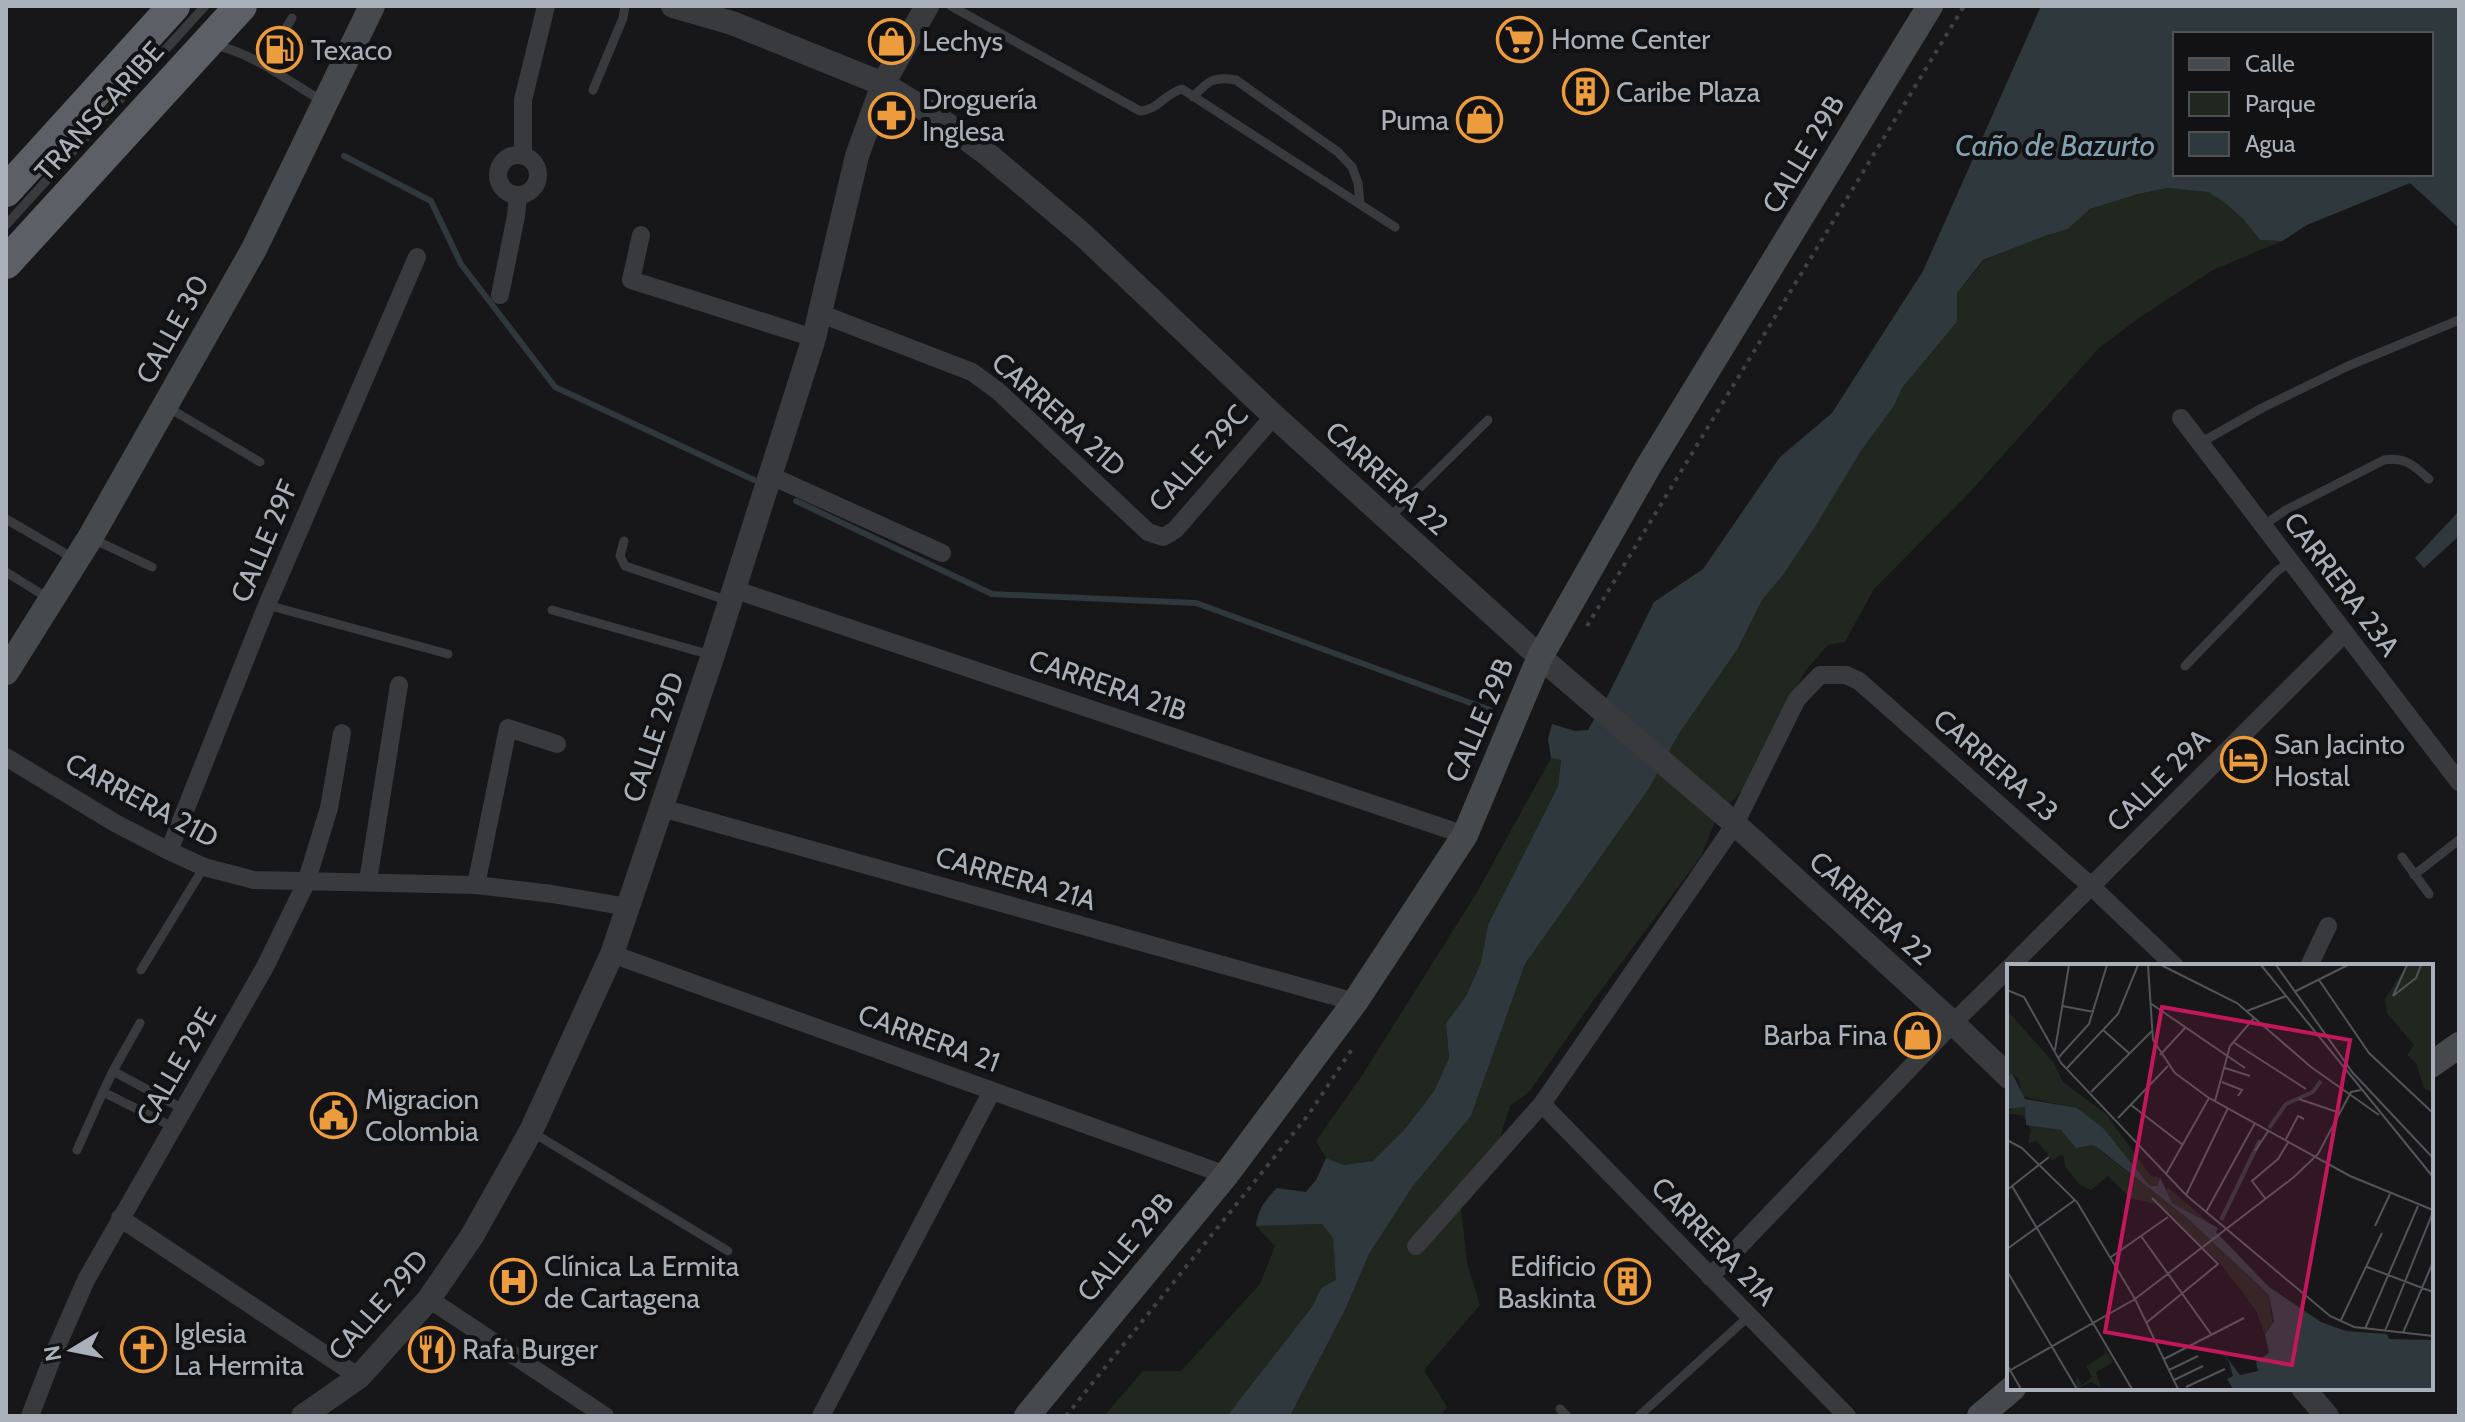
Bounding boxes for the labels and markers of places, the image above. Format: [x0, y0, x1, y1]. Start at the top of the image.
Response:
supermarket icon: Home Center [1496, 15, 1544, 63]
shop icon: Lechys [867, 17, 915, 65]
place label: Home Center [1551, 22, 1710, 56]
place label: Lechys [922, 24, 1003, 58]
fuel station icon: Texaco [256, 26, 304, 74]
place label: Texaco [311, 33, 392, 67]
building icon: Caribe Plaza [1561, 68, 1609, 116]
place label: Caribe Plaza [1616, 75, 1761, 109]
place label: Droguería Inglesa [922, 82, 1038, 148]
pharmacy icon: Droguería Inglesa [867, 91, 915, 139]
shop icon: Puma [1456, 96, 1504, 144]
place label: Puma [1380, 103, 1450, 137]
place label: San Jacinto Hostal [2274, 727, 2405, 793]
hotel icon: San Jacinto Hostal [2219, 736, 2267, 784]
shop icon: Barba Fina [1894, 1011, 1942, 1059]
place label: Barba Fina [1763, 1018, 1888, 1052]
place label: Migracion Colombia [365, 1082, 479, 1148]
public building icon: Migracion Colombia [310, 1091, 358, 1139]
place label: Clínica La Ermita de Cartagena [544, 1249, 740, 1315]
place label: Edificio Baskinta [1497, 1249, 1597, 1315]
hospital icon: Clínica La Ermita de Cartagena [489, 1258, 537, 1306]
building icon: Edificio Baskinta [1603, 1258, 1651, 1306]
place label: Iglesia La Hermita [174, 1316, 304, 1382]
church icon: Iglesia La Hermita [119, 1325, 167, 1373]
restaurant icon: Rafa Burger [407, 1325, 455, 1373]
place label: Rafa Burger [462, 1332, 598, 1366]

